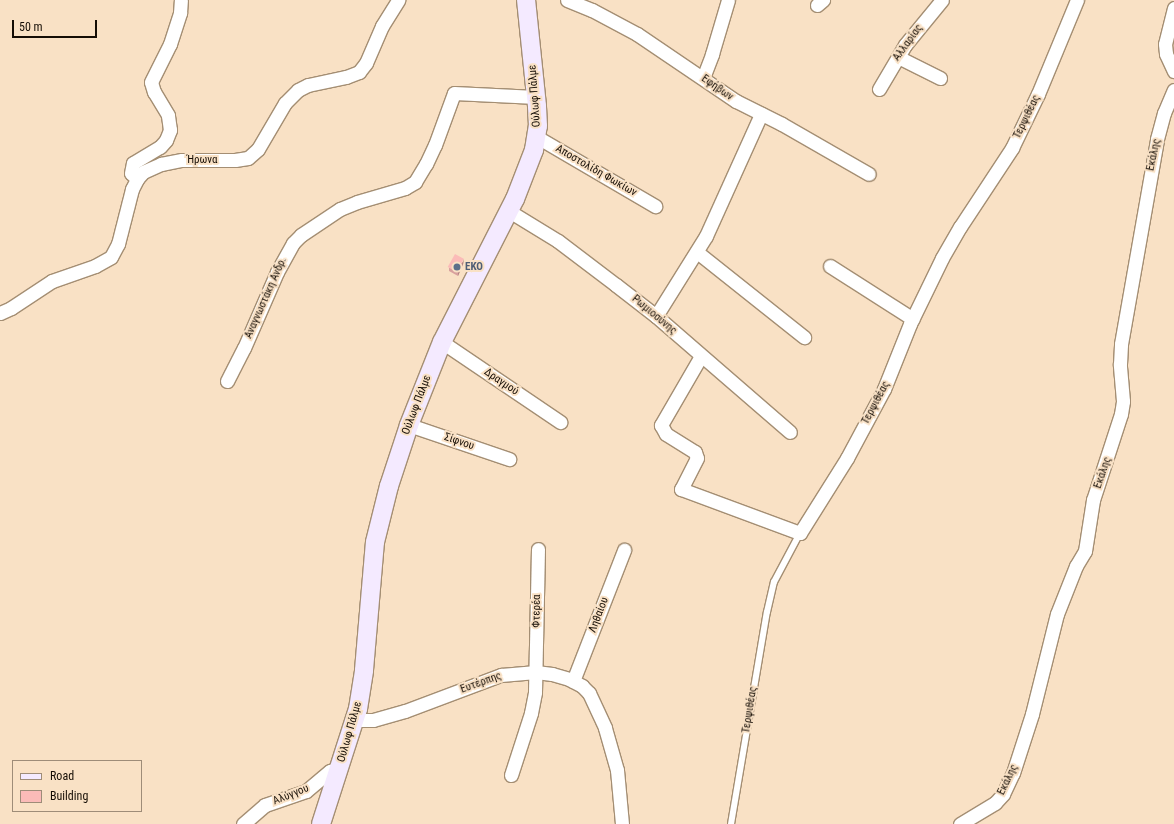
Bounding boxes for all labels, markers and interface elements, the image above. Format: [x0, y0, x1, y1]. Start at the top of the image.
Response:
scale bar [14, 12, 99, 38]
text: 50 m [19, 20, 43, 34]
street label: Αλλαρίας [890, 22, 926, 64]
street label: Ούλωφ Πάλμε [526, 64, 544, 128]
street label: Εφήβων [699, 72, 735, 104]
street label: Τερψιθέας [1011, 93, 1043, 141]
street label: Εκάλης [1144, 138, 1164, 172]
street label: Αποστολίδη Φωκίων [553, 142, 639, 200]
street label: Ήρωνα [187, 153, 217, 167]
street label: Αναγνωστάκη Ανδρ. [242, 255, 290, 341]
place label: EKO [465, 260, 483, 274]
marker: EKO [452, 262, 462, 272]
street label: Ρωμιοσύνης [629, 292, 679, 338]
street label: Δραγμού [481, 366, 521, 398]
street label: Ούλωφ Πάλμε [400, 373, 434, 437]
street label: Τερψιθέας [859, 379, 893, 427]
street label: Σίφνου [442, 431, 476, 453]
street label: Εκάλης [1091, 456, 1115, 490]
street label: Φτερέα [530, 594, 544, 628]
street label: Ληθαίου [586, 595, 612, 635]
street label: Ευτέρπης [459, 669, 503, 697]
street label: Τερψιθέας [740, 686, 760, 734]
street label: Ούλωφ Πάλμε [335, 700, 365, 764]
legend [12, 760, 142, 812]
street label: Εκάλης [995, 763, 1021, 797]
text: Road [50, 769, 74, 783]
street label: Αλύγγου [271, 782, 311, 808]
text: Building [50, 789, 88, 803]

